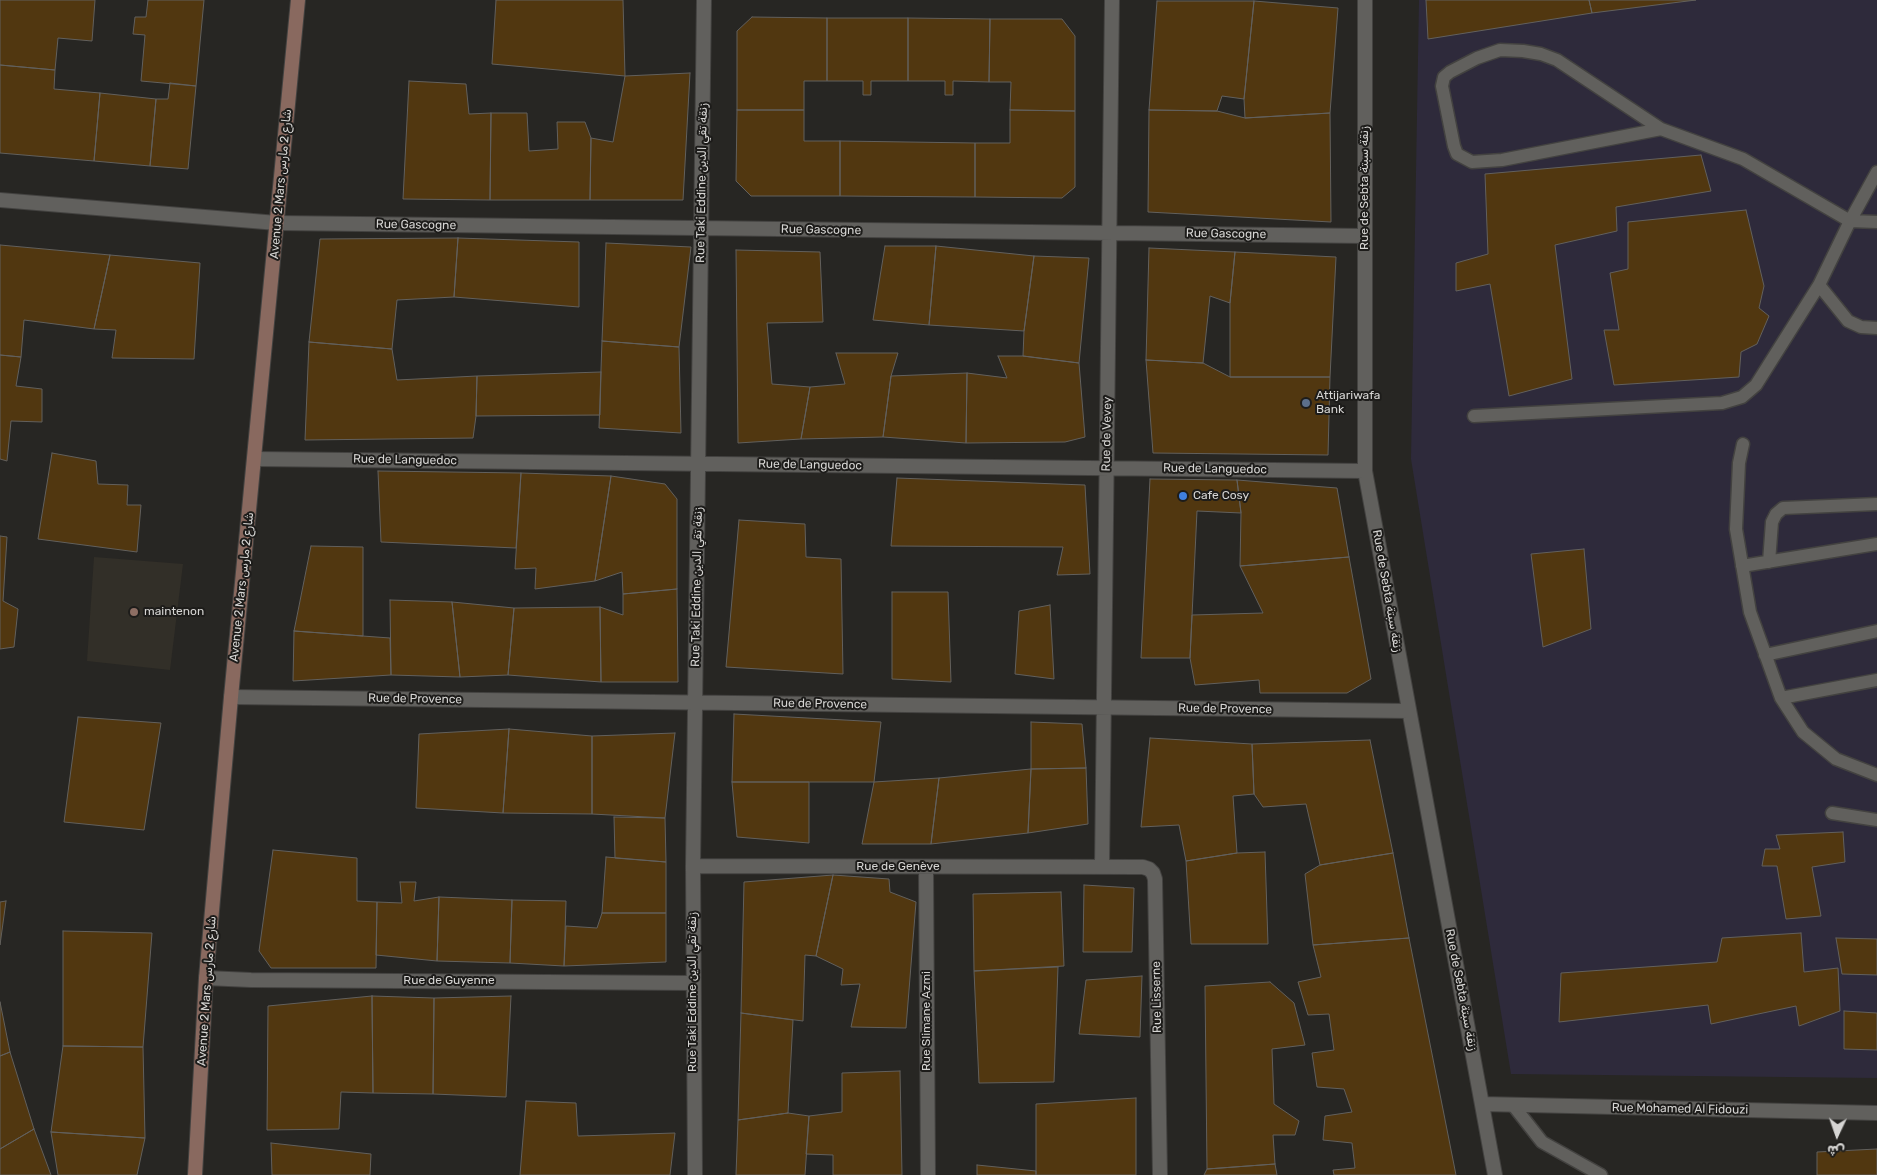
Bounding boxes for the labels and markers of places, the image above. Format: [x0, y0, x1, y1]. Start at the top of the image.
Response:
place label: Attijariwafa Bank [1316, 389, 1380, 417]
marker: Attijariwafa Bank [1300, 397, 1312, 409]
place label: Cafe Cosy [1193, 489, 1249, 503]
marker: Cafe Cosy [1177, 490, 1189, 502]
place label: maintenon [144, 605, 204, 619]
marker: maintenon [128, 606, 140, 618]

